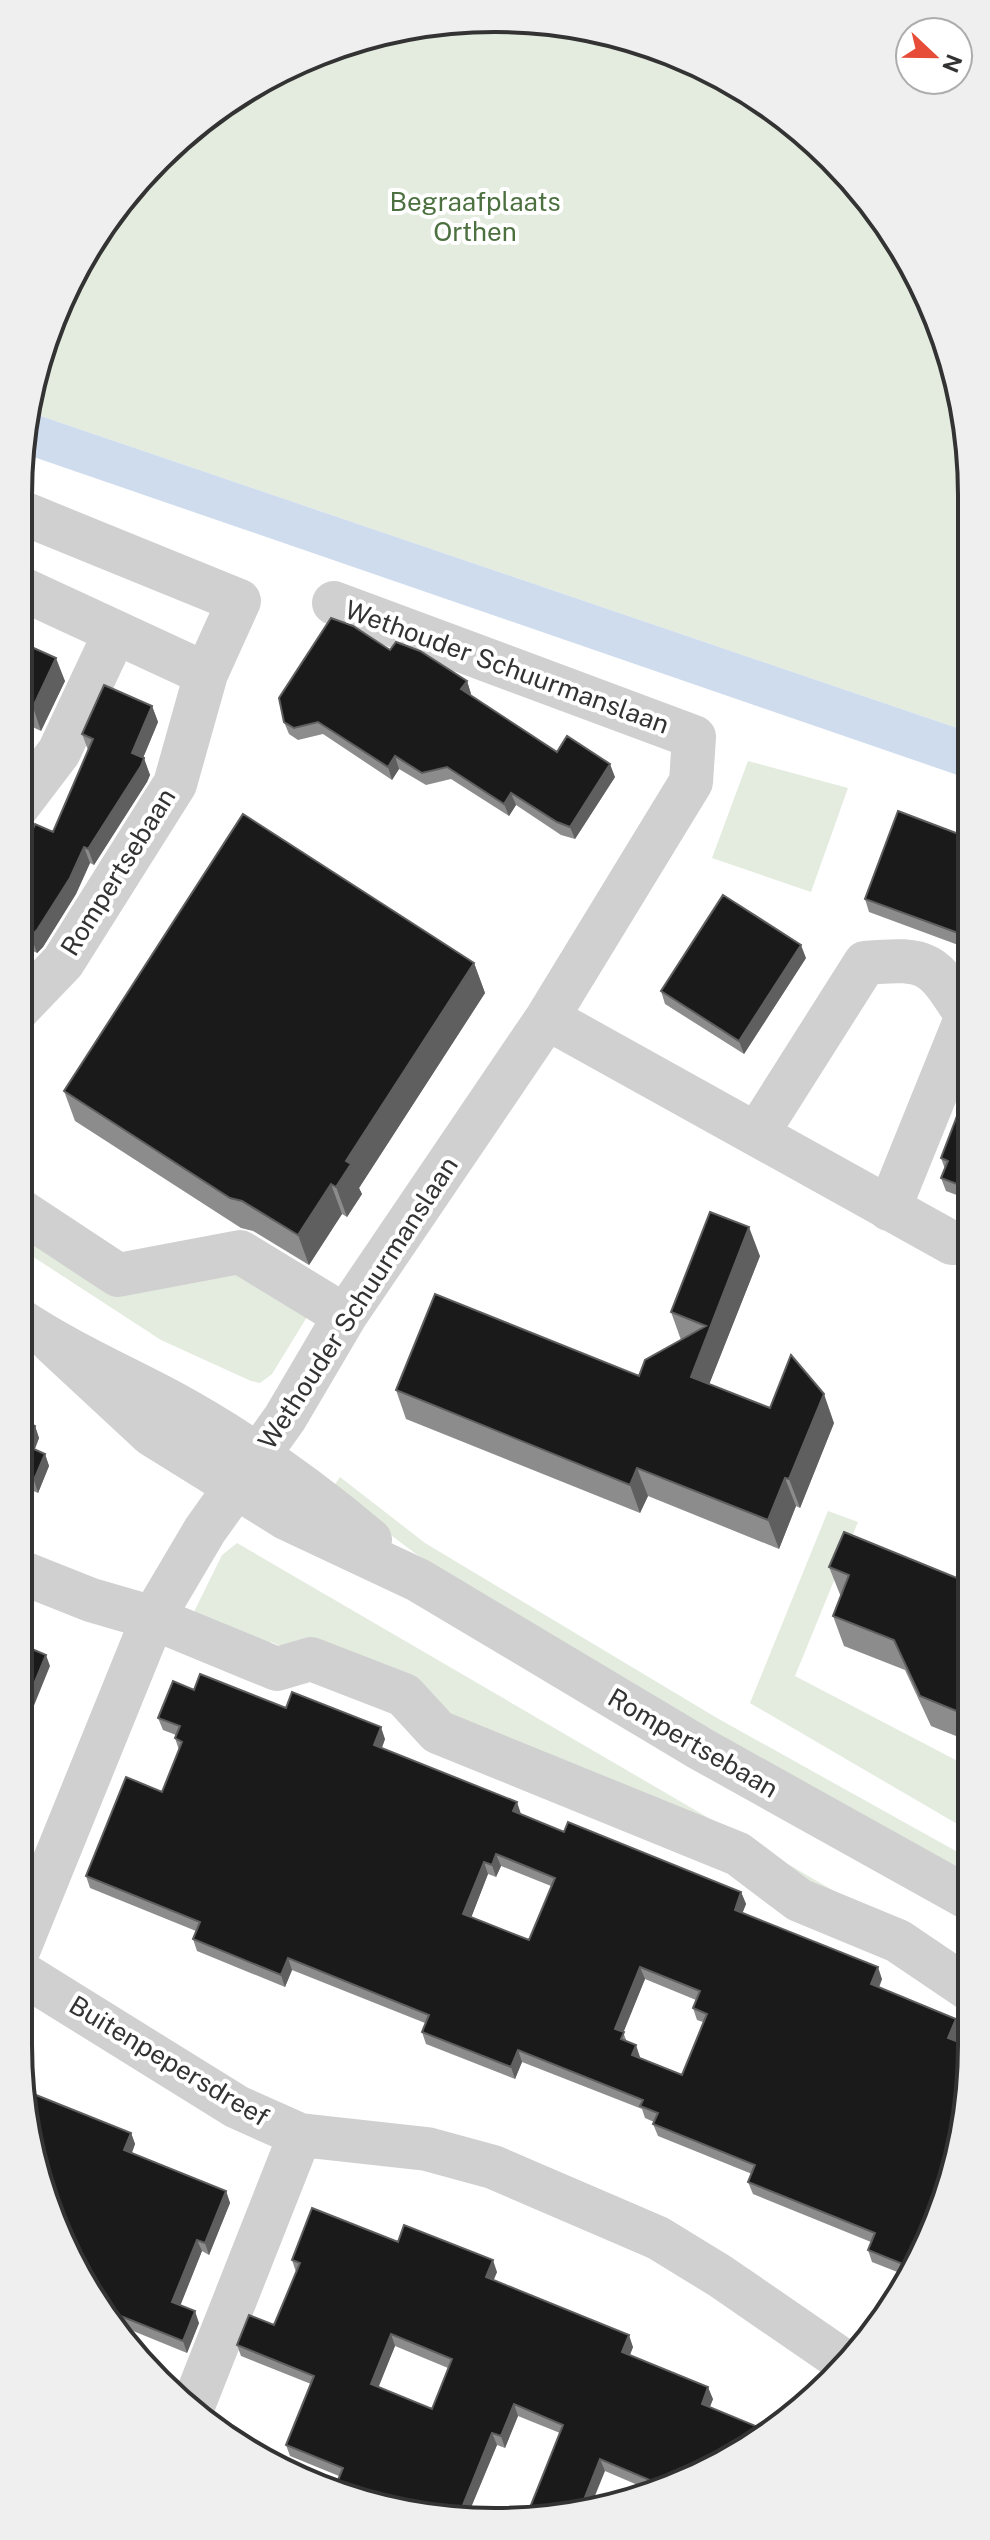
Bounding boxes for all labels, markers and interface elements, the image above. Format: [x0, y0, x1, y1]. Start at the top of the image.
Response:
north arrow [894, 16, 974, 96]
text: N [937, 51, 968, 76]
park label: Begraafplaats Orthen [389, 186, 561, 247]
street label: Wethouder Schuurmanslaan [341, 593, 673, 740]
street label: Rompertsebaan [54, 782, 181, 961]
street label: Wethouder Schuurmanslaan [251, 1151, 464, 1455]
street label: Rompertsebaan [603, 1681, 784, 1804]
street label: Buitenpepersdreef [64, 1989, 275, 2132]

